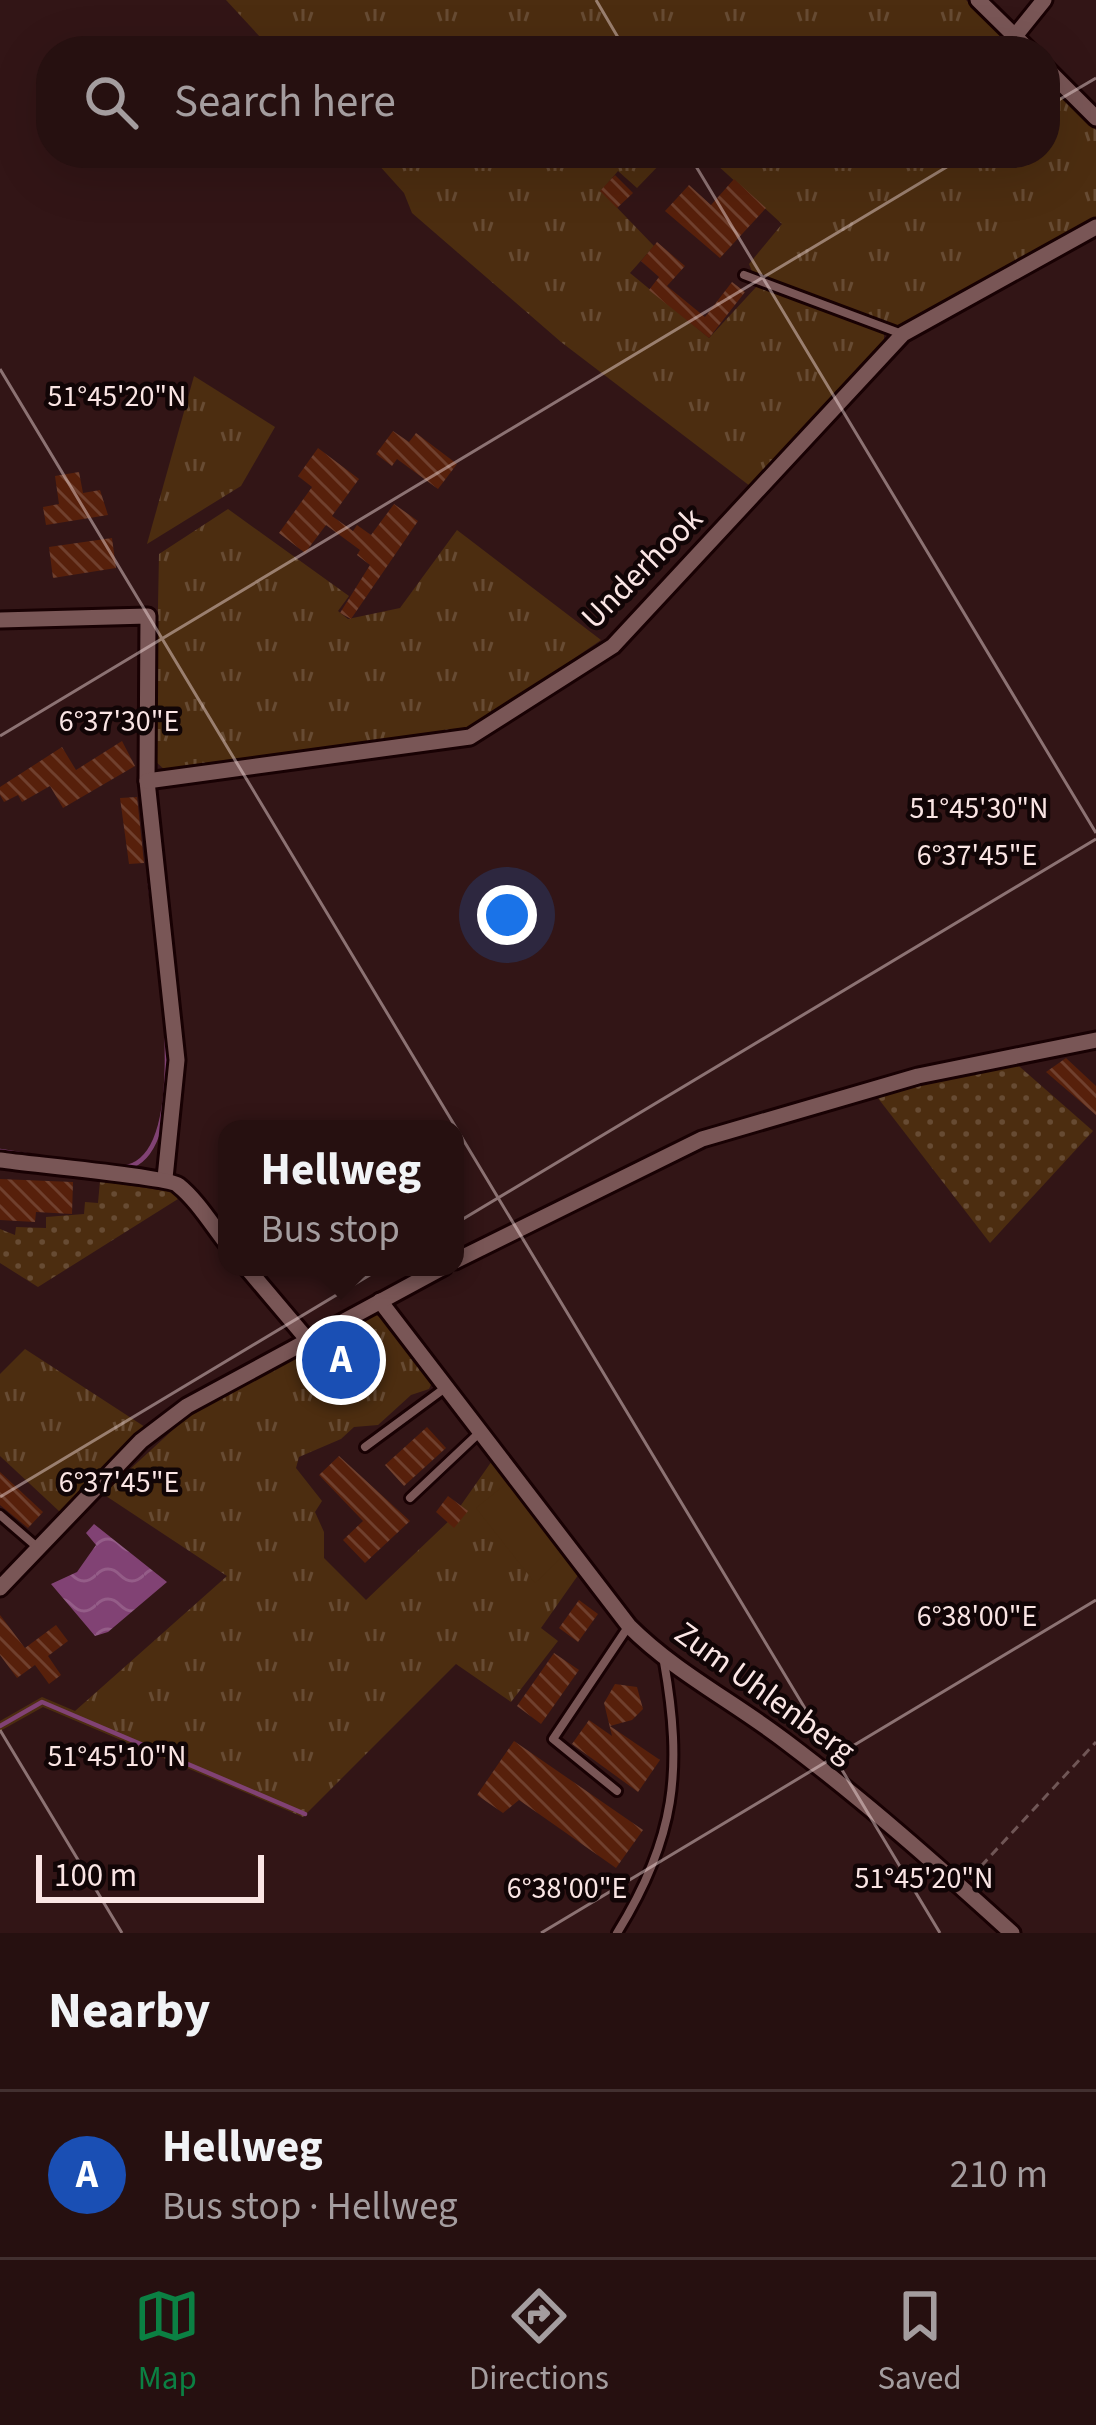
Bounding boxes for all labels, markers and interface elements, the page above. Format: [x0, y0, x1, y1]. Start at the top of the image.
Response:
search box [36, 36, 1060, 168]
icon: search [78, 69, 144, 135]
text: Search here [174, 70, 396, 134]
text: 51°45'20"N [47, 375, 187, 418]
street label: Underhook [570, 496, 714, 640]
text: 6°37'30"E [59, 700, 179, 743]
text: 51°45'30"N [909, 787, 1049, 830]
text: 6°37'45"E [917, 834, 1037, 877]
your location [477, 885, 537, 945]
popup [218, 1120, 464, 1276]
text: Hellweg [261, 1138, 421, 1202]
text: Bus stop [261, 1202, 400, 1258]
pin: A [302, 1315, 380, 1405]
text: 6°37'45"E [59, 1461, 179, 1504]
text: 6°38'00"E [917, 1595, 1037, 1638]
street label: Zum Uhlenberg [665, 1610, 865, 1774]
text: 51°45'10"N [47, 1735, 187, 1778]
scale bar [36, 1849, 264, 1902]
text: 100 m [54, 1852, 137, 1899]
text: 51°45'20"N [854, 1857, 994, 1900]
text: 6°38'00"E [507, 1867, 627, 1910]
text: Nearby [48, 1975, 210, 2047]
text: Hellweg [162, 2115, 323, 2179]
text: A [76, 2147, 98, 2203]
text: 210 m [950, 2147, 1048, 2203]
text: Bus stop · Hellweg [162, 2179, 458, 2235]
tab: Map [134, 2283, 200, 2402]
tab: Directions [469, 2283, 609, 2402]
tab: Saved [877, 2283, 962, 2402]

